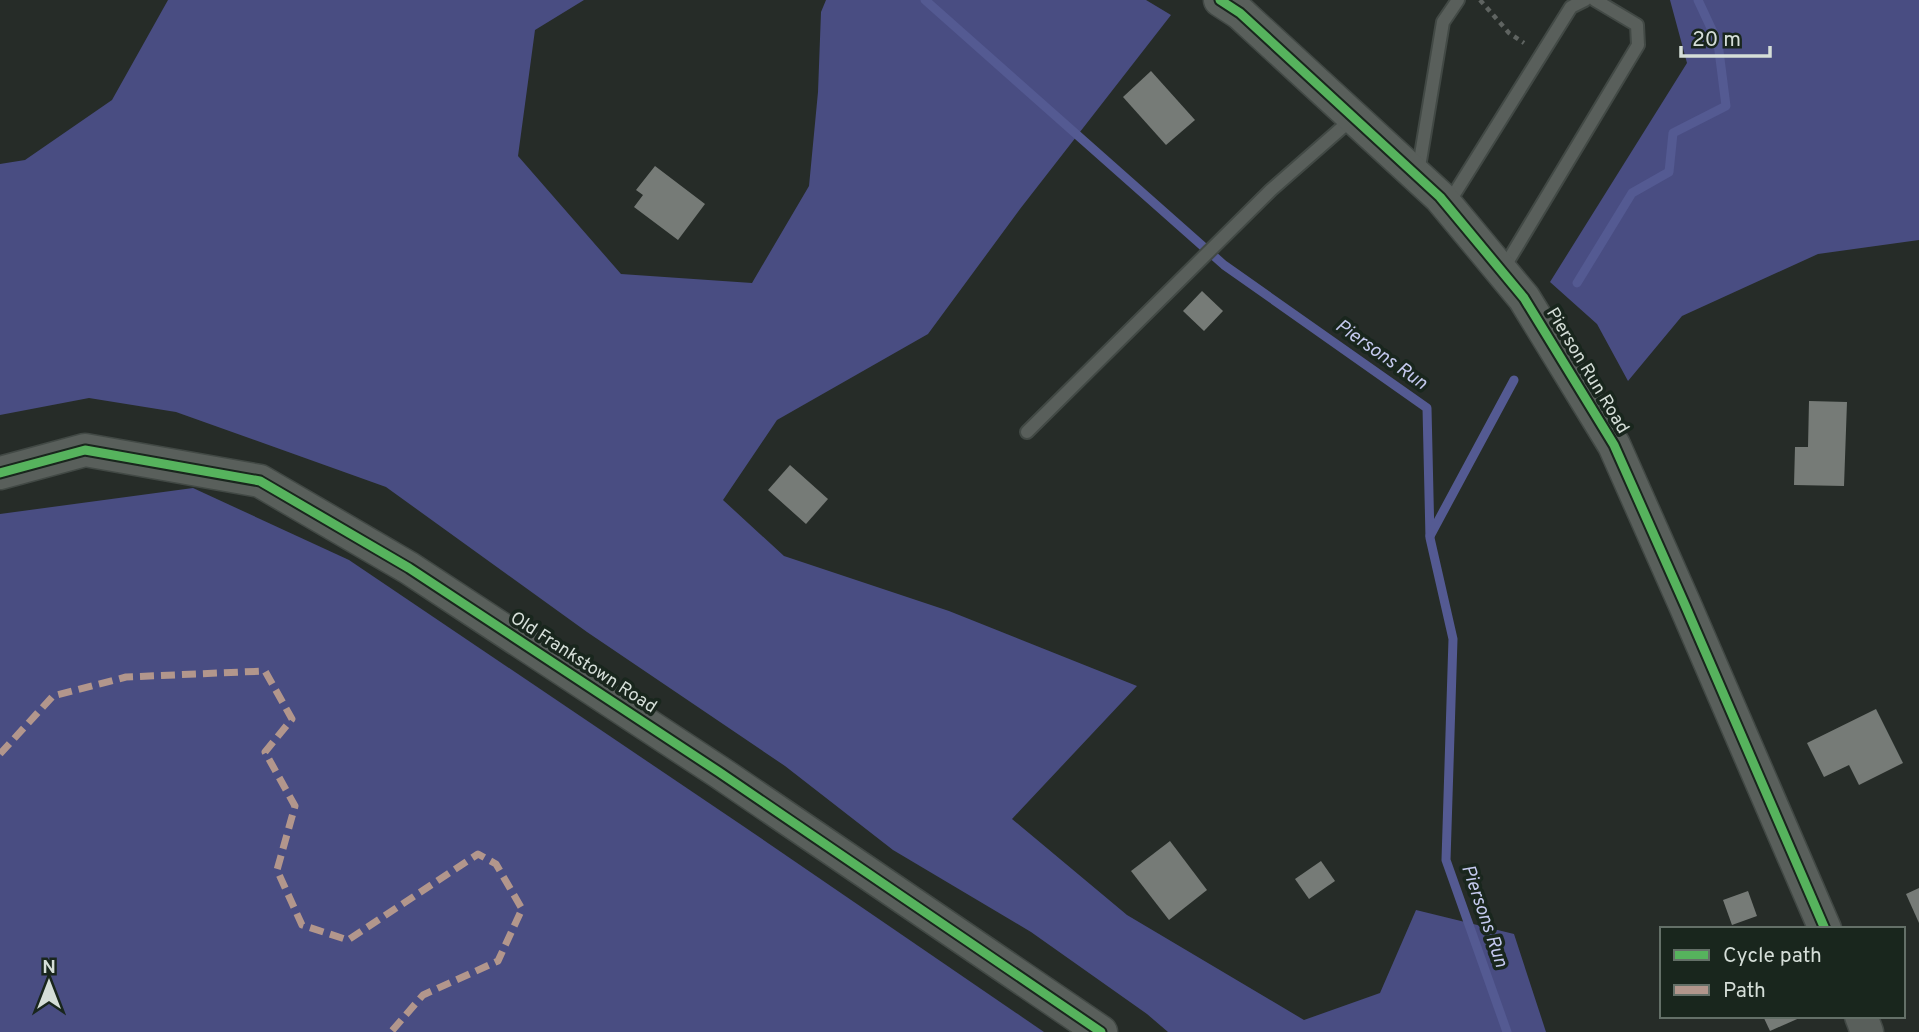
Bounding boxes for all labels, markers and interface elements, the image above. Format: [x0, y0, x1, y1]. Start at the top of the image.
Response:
scale bar [1681, 14, 1770, 58]
text: 20 m [1692, 27, 1741, 54]
street label: Pierson Run Road [1540, 304, 1634, 438]
water label: Piersons Run [1330, 314, 1432, 396]
street label: Old Frankstown Road [505, 607, 661, 719]
water label: Piersons Run [1455, 861, 1513, 971]
legend [1660, 927, 1905, 1018]
text: Cycle path [1723, 943, 1822, 970]
north arrow [14, 948, 84, 1018]
text: N [42, 956, 56, 980]
text: Path [1723, 978, 1766, 1005]

